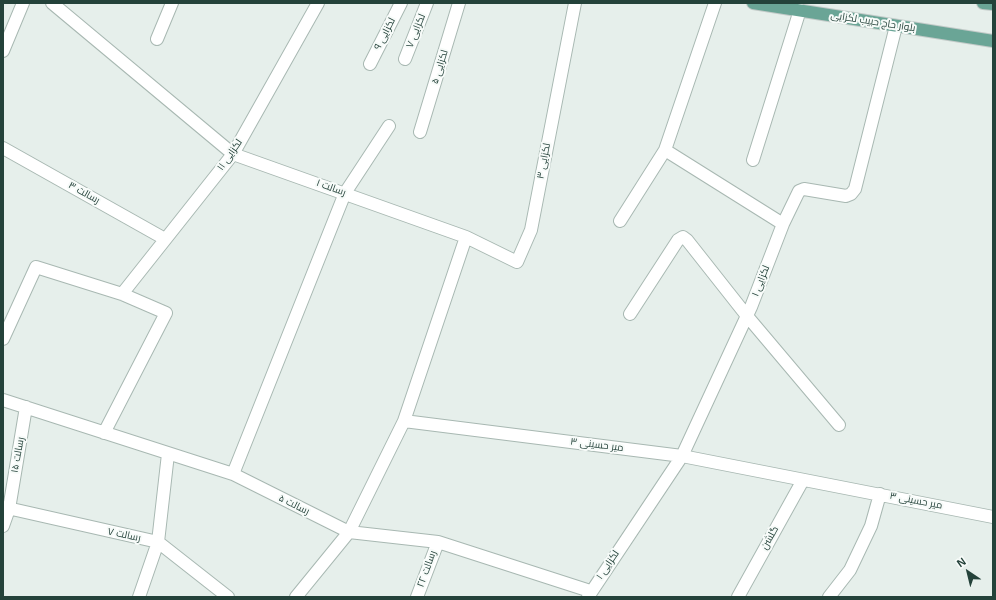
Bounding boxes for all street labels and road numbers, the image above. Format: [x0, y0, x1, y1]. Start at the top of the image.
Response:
street label: بلوار حاج حبیب لکزايی [830, 9, 916, 35]
street label: لکزایی ۷ [404, 12, 428, 50]
street label: لکزایی ۹ [372, 16, 398, 52]
street label: لکزایی ۵ [429, 49, 451, 85]
street label: لکزایی ۱۱ [215, 137, 245, 173]
street label: لکزایی ۳ [535, 142, 553, 180]
street label: رسالت ۱ [315, 177, 347, 199]
street label: رسالت ۳ [66, 179, 102, 207]
street label: لکزایی ۱ [750, 264, 772, 298]
street label: رسالت ۱۵ [9, 436, 27, 474]
street label: میر حسینی ۳ [570, 436, 624, 454]
street label: میر حسینی ۳ [889, 490, 943, 512]
street label: رسالت ۵ [277, 492, 311, 518]
street label: گلشن [759, 524, 781, 552]
street label: رسالت ۷ [106, 526, 142, 544]
street label: لکزایی ۱ [594, 548, 622, 582]
street label: رسالت ۲۲ [415, 549, 439, 589]

